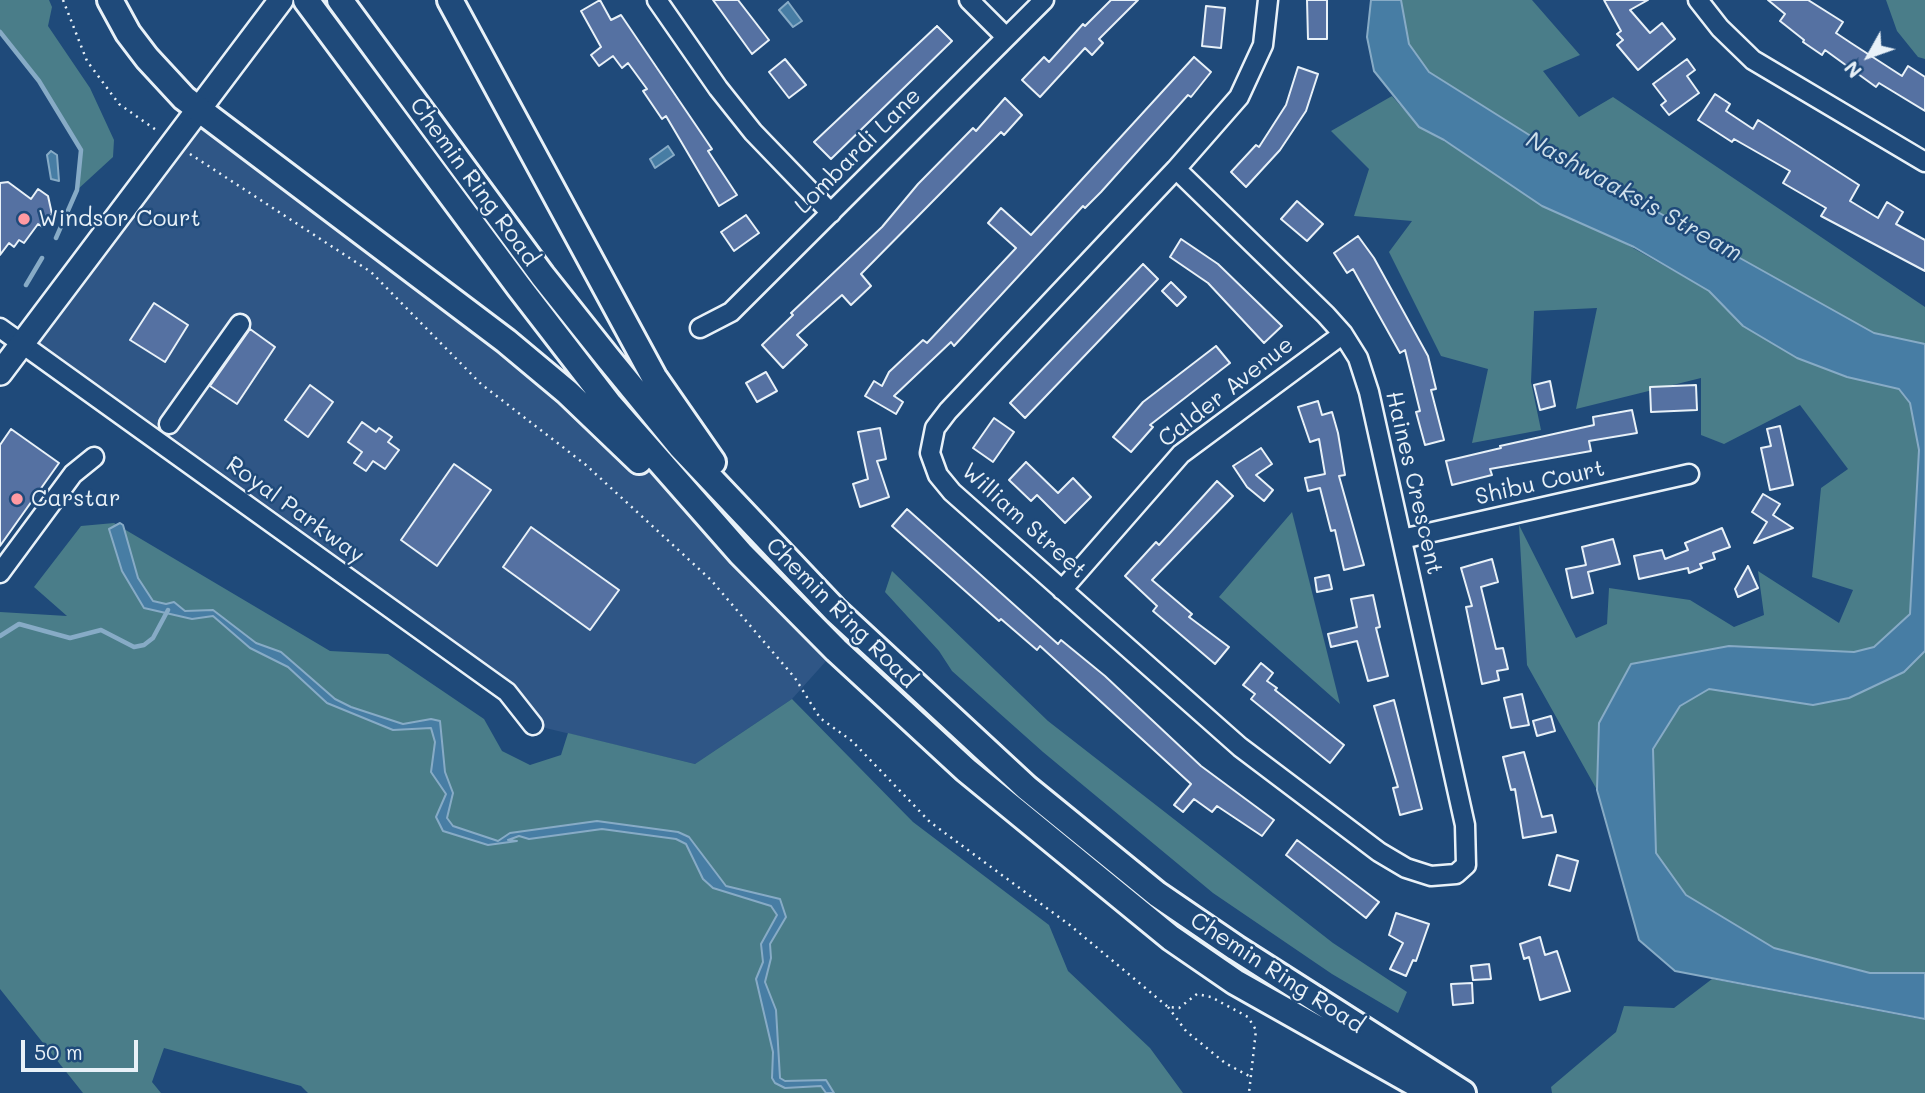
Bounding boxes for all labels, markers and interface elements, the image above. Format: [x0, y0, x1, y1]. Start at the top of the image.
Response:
north arrow [1834, 21, 1904, 91]
text: N [1838, 56, 1867, 83]
street label: Lombardi Lane [789, 82, 927, 220]
street label: Chemin Ring Road [404, 92, 544, 272]
water label: Nashwaaksis Stream [1521, 126, 1747, 268]
place label: Windsor Court [38, 205, 201, 233]
marker: Windsor Court [16, 211, 32, 227]
street label: Calder Avenue [1153, 331, 1299, 453]
street label: Haines Crescent [1379, 389, 1449, 577]
street label: Royal Parkway [220, 451, 370, 569]
street label: Shibu Court [1473, 455, 1607, 511]
street label: William Street [956, 458, 1092, 584]
place label: Carstar [31, 485, 120, 513]
marker: Carstar [9, 491, 25, 507]
street label: Chemin Ring Road [760, 532, 922, 694]
street label: Chemin Ring Road [1185, 907, 1369, 1039]
scale bar [24, 1026, 142, 1070]
text: 50 m [34, 1038, 83, 1065]

